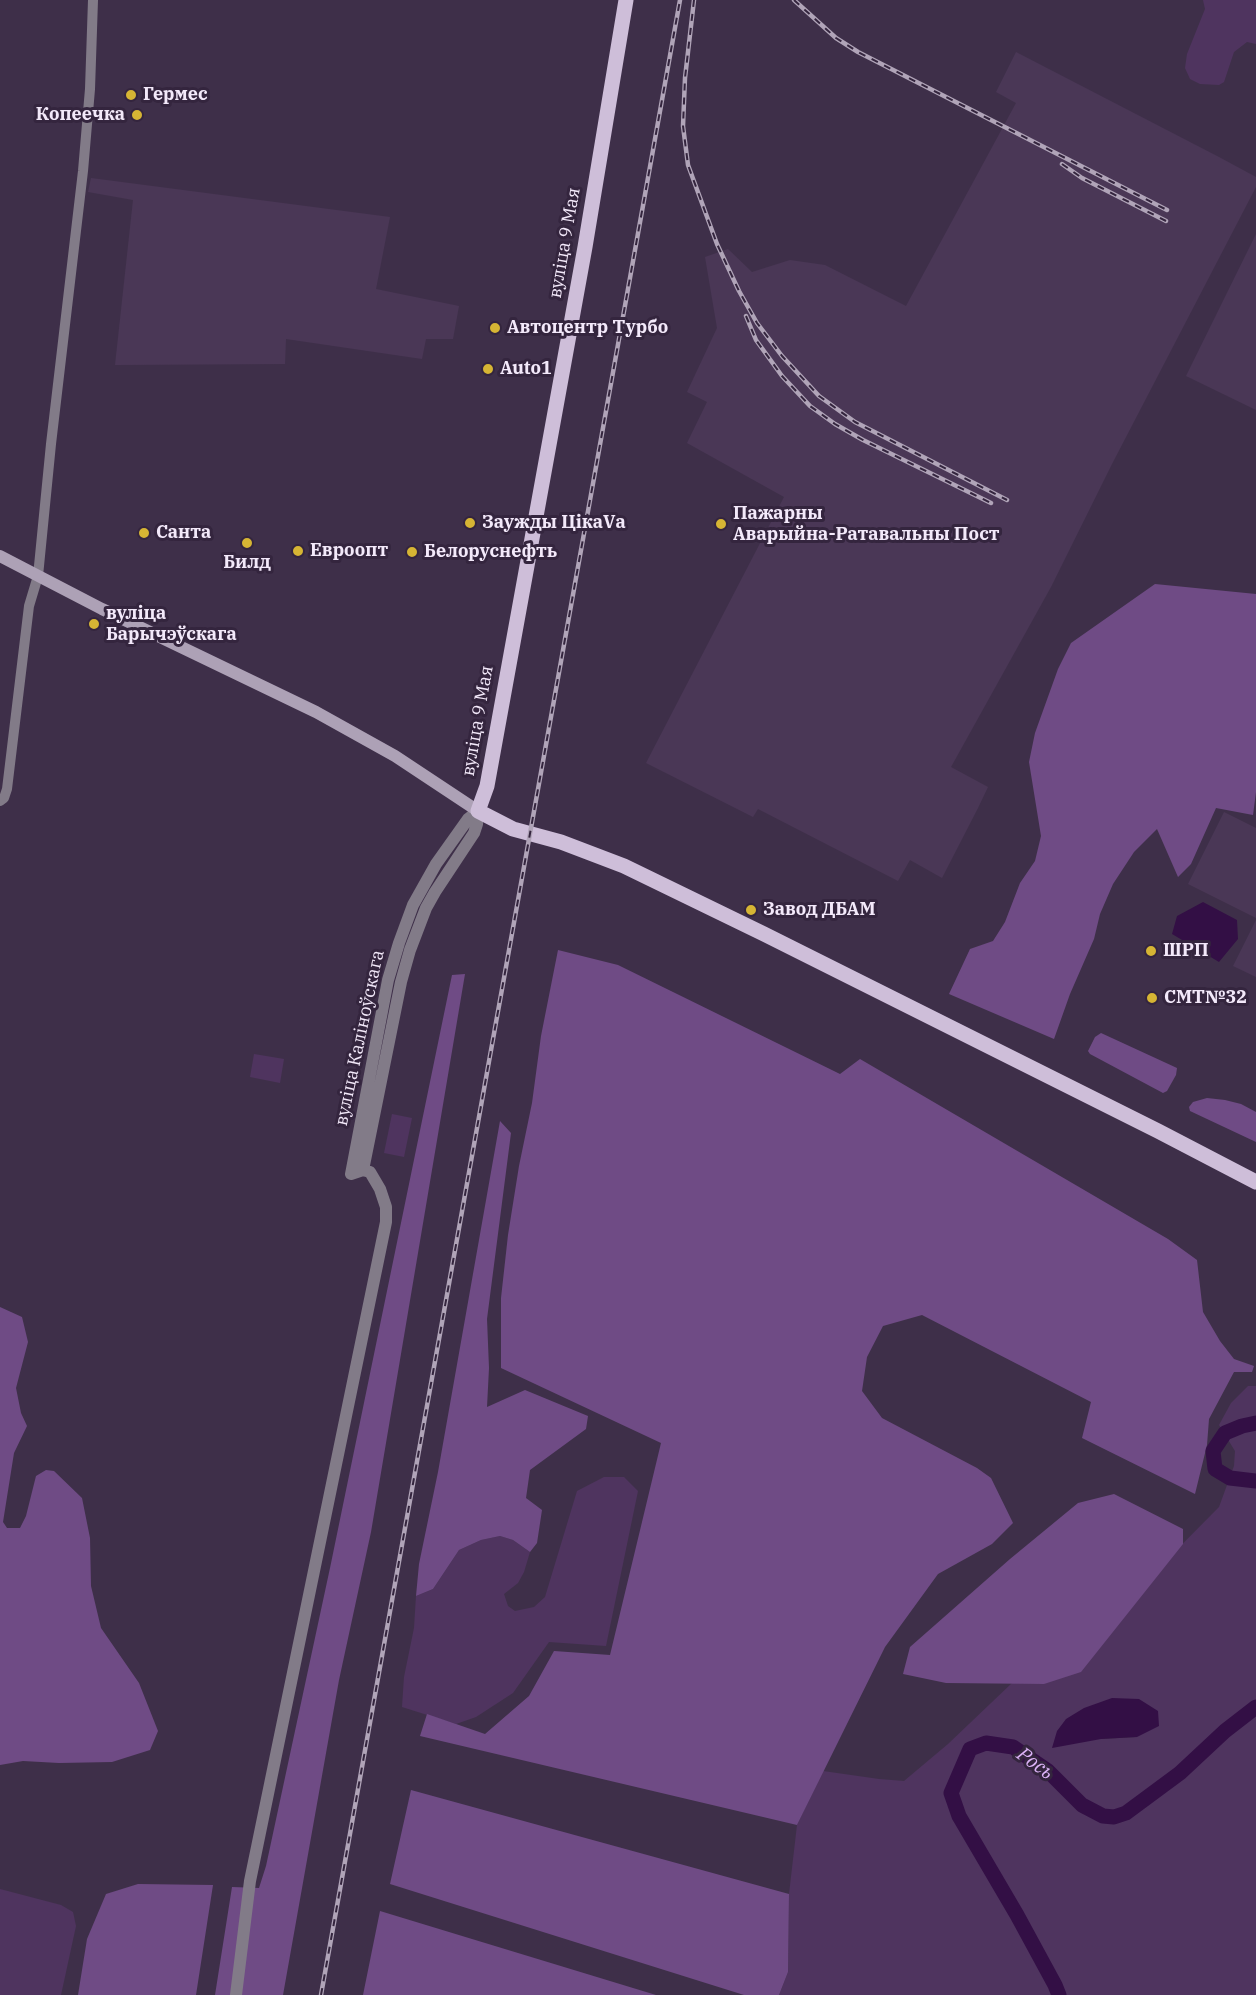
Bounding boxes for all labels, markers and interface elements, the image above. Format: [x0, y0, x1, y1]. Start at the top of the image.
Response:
place label: Гермес [143, 84, 208, 106]
marker: Гермес [124, 88, 138, 102]
place label: Копеечка [36, 104, 125, 126]
marker: Копеечка [130, 108, 144, 122]
street label: вуліца 9 Мая [545, 186, 585, 300]
place label: Автоцентр Турбо [507, 317, 668, 339]
marker: Автоцентр Турбо [488, 321, 502, 335]
place label: Auto1 [500, 358, 552, 380]
marker: Auto1 [481, 362, 495, 376]
place label: Пажарны Аварыйна-Ратавальны Пост [733, 503, 1000, 546]
place label: Заужды ЦікаVа [482, 512, 626, 534]
marker: Заужды ЦікаVа [463, 516, 477, 530]
marker: Пажарны Аварыйна-Ратавальны Пост [714, 517, 728, 531]
place label: Санта [156, 522, 211, 544]
marker: Санта [137, 526, 151, 540]
marker: Билд [240, 536, 254, 550]
place label: Евроопт [310, 540, 388, 562]
place label: Белоруснефть [424, 541, 557, 563]
marker: Евроопт [291, 544, 305, 558]
marker: Белоруснефть [405, 545, 419, 559]
place label: Билд [223, 552, 271, 574]
place label: вуліца Барычэўскага [106, 603, 237, 646]
marker: вуліца Барычэўскага [87, 617, 101, 631]
street label: вуліца 9 Мая [458, 664, 498, 778]
place label: Завод ДБАМ [763, 899, 876, 921]
marker: Завод ДБАМ [744, 903, 758, 917]
place label: ШРП [1163, 940, 1209, 962]
marker: ШРП [1144, 944, 1158, 958]
street label: вуліца Каліноўскага [331, 948, 389, 1128]
place label: СМТ№32 [1164, 987, 1247, 1009]
marker: СМТ№32 [1145, 991, 1159, 1005]
water label: Рось [1012, 1743, 1058, 1785]

